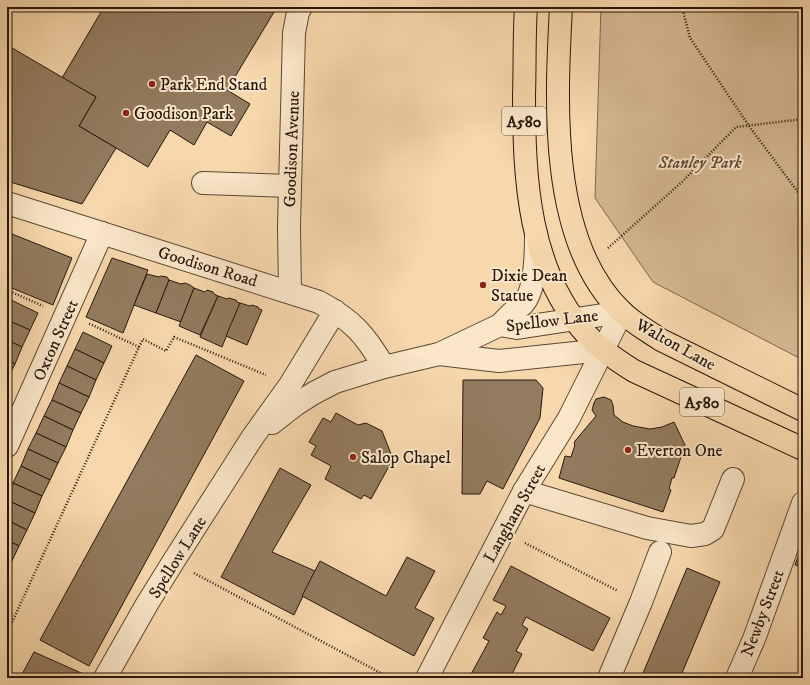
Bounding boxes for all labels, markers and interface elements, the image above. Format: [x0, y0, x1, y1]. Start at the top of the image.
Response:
place label: Park End Stand [160, 74, 268, 96]
marker: Park End Stand [147, 79, 157, 89]
street label: Goodison Avenue [279, 90, 305, 208]
place label: Goodison Park [134, 103, 234, 125]
road number: A580 [502, 107, 546, 135]
marker: Goodison Park [121, 108, 131, 118]
park label: Stanley Park [657, 152, 743, 174]
street label: Goodison Road [155, 241, 261, 293]
place label: Dixie Dean Statue [491, 265, 567, 307]
marker: Dixie Dean Statue [478, 280, 488, 290]
street label: Oxton Street [28, 296, 84, 385]
street label: Spellow Lane [505, 304, 599, 338]
street label: Walton Lane [631, 313, 720, 376]
road number: A580 [680, 388, 724, 416]
place label: Everton One [636, 440, 723, 462]
marker: Everton One [623, 445, 633, 455]
place label: Salop Chapel [361, 447, 451, 469]
marker: Salop Chapel [348, 452, 358, 462]
street label: Langham Street [479, 460, 551, 567]
street label: Spellow Lane [144, 512, 212, 603]
street label: Newby Street [736, 566, 790, 660]

